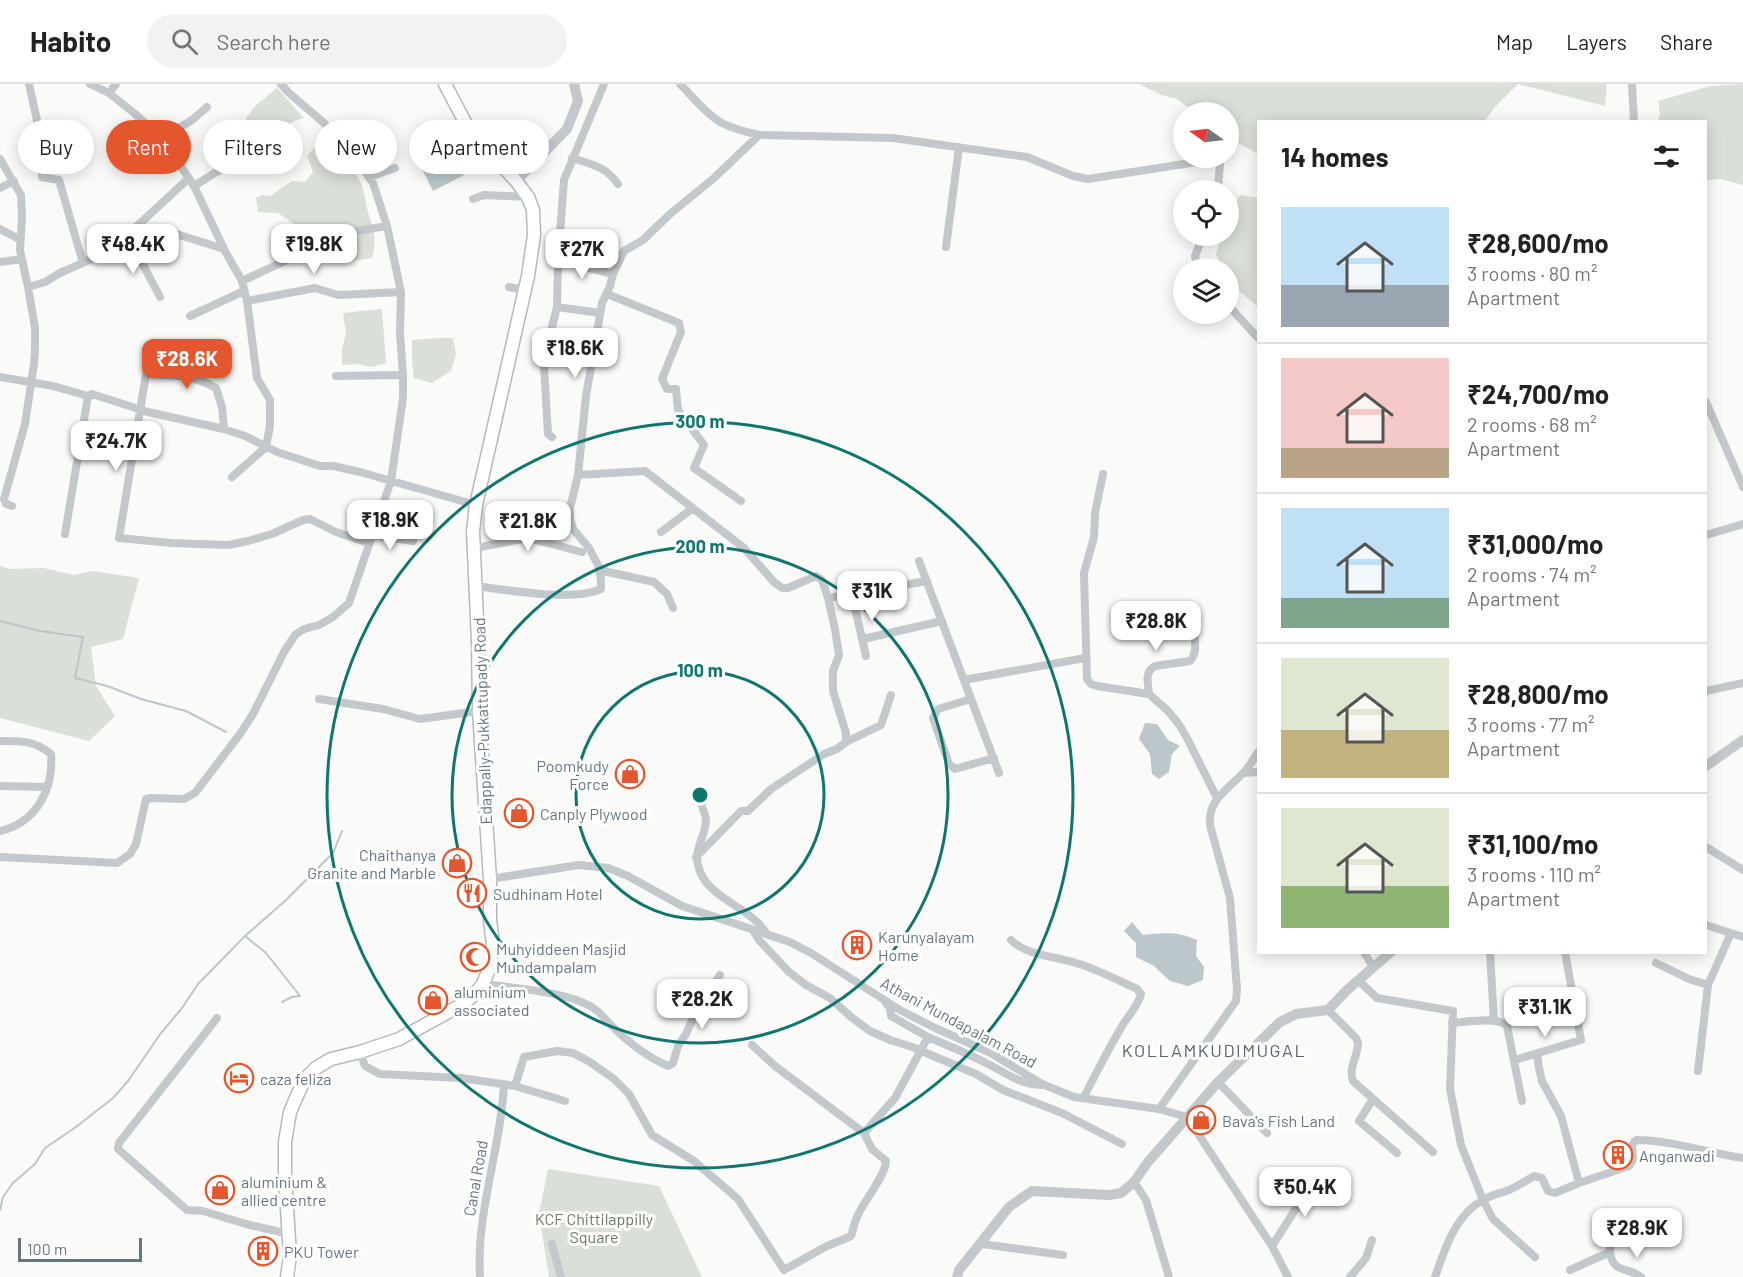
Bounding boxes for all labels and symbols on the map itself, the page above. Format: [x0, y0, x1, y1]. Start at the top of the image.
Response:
north arrow [1173, 102, 1239, 168]
pin: ₹48.4K [84, 224, 182, 275]
pin: ₹19.8K [265, 224, 363, 275]
pin: ₹27K [546, 229, 618, 280]
pin: ₹18.6K [526, 328, 624, 379]
pin: ₹28.6K [138, 339, 236, 390]
text: 300 m [676, 410, 724, 432]
pin: ₹24.7K [67, 421, 165, 472]
pin: ₹18.9K [341, 500, 439, 551]
pin: ₹21.8K [479, 501, 577, 552]
text: 200 m [675, 535, 725, 557]
pin: ₹31K [836, 571, 908, 622]
pin: ₹28.8K [1107, 601, 1205, 652]
street label: Edappally-Pukkattupady Road [469, 617, 495, 825]
text: 100 m [677, 659, 723, 681]
place label: Poomkudy Force [536, 756, 610, 793]
shop icon: Poomkudy Force [614, 758, 646, 790]
centre of rings [690, 785, 710, 805]
shop icon: Canply Plywood [503, 797, 535, 829]
place label: Canply Plywood [540, 804, 647, 823]
place label: Chaithanya Granite and Marble [307, 845, 436, 882]
shop icon: Chaithanya Granite and Marble [441, 847, 473, 879]
restaurant icon: Sudhinam Hotel [456, 877, 488, 909]
place label: Sudhinam Hotel [493, 884, 602, 903]
place label: Karunyalayam Home [878, 927, 975, 964]
building icon: Karunyalayam Home [841, 929, 873, 961]
place label: Muhyiddeen Masjid Mundampalam [496, 939, 626, 976]
mosque icon: Muhyiddeen Masjid Mundampalam [459, 941, 491, 973]
street label: Athani Mundapalam Road [878, 973, 1040, 1071]
pin: ₹28.2K [653, 979, 751, 1030]
place label: aluminium associated [454, 982, 529, 1019]
shop icon: aluminium associated [417, 984, 449, 1016]
pin: ₹31.1K [1496, 987, 1594, 1038]
district label: KOLLAMKUDIMUGAL [1122, 1039, 1306, 1061]
hotel icon: caza feliza [223, 1062, 255, 1094]
place label: caza feliza [260, 1069, 332, 1088]
shop icon: Bava's Fish Land [1185, 1104, 1217, 1136]
place label: Bava's Fish Land [1222, 1111, 1335, 1130]
street label: Canal Road [459, 1139, 491, 1217]
building icon: Anganwadi [1602, 1139, 1634, 1171]
place label: Anganwadi [1639, 1146, 1715, 1165]
pin: ₹50.4K [1256, 1167, 1354, 1218]
place label: aluminium & allied centre [241, 1172, 327, 1209]
shop icon: aluminium & allied centre [204, 1174, 236, 1206]
pin: ₹28.9K [1588, 1208, 1686, 1259]
park label: KCF Chittilappilly Square [535, 1209, 654, 1246]
scale bar [18, 1235, 142, 1262]
building icon: PKU Tower [247, 1235, 279, 1267]
place label: PKU Tower [284, 1242, 359, 1261]

